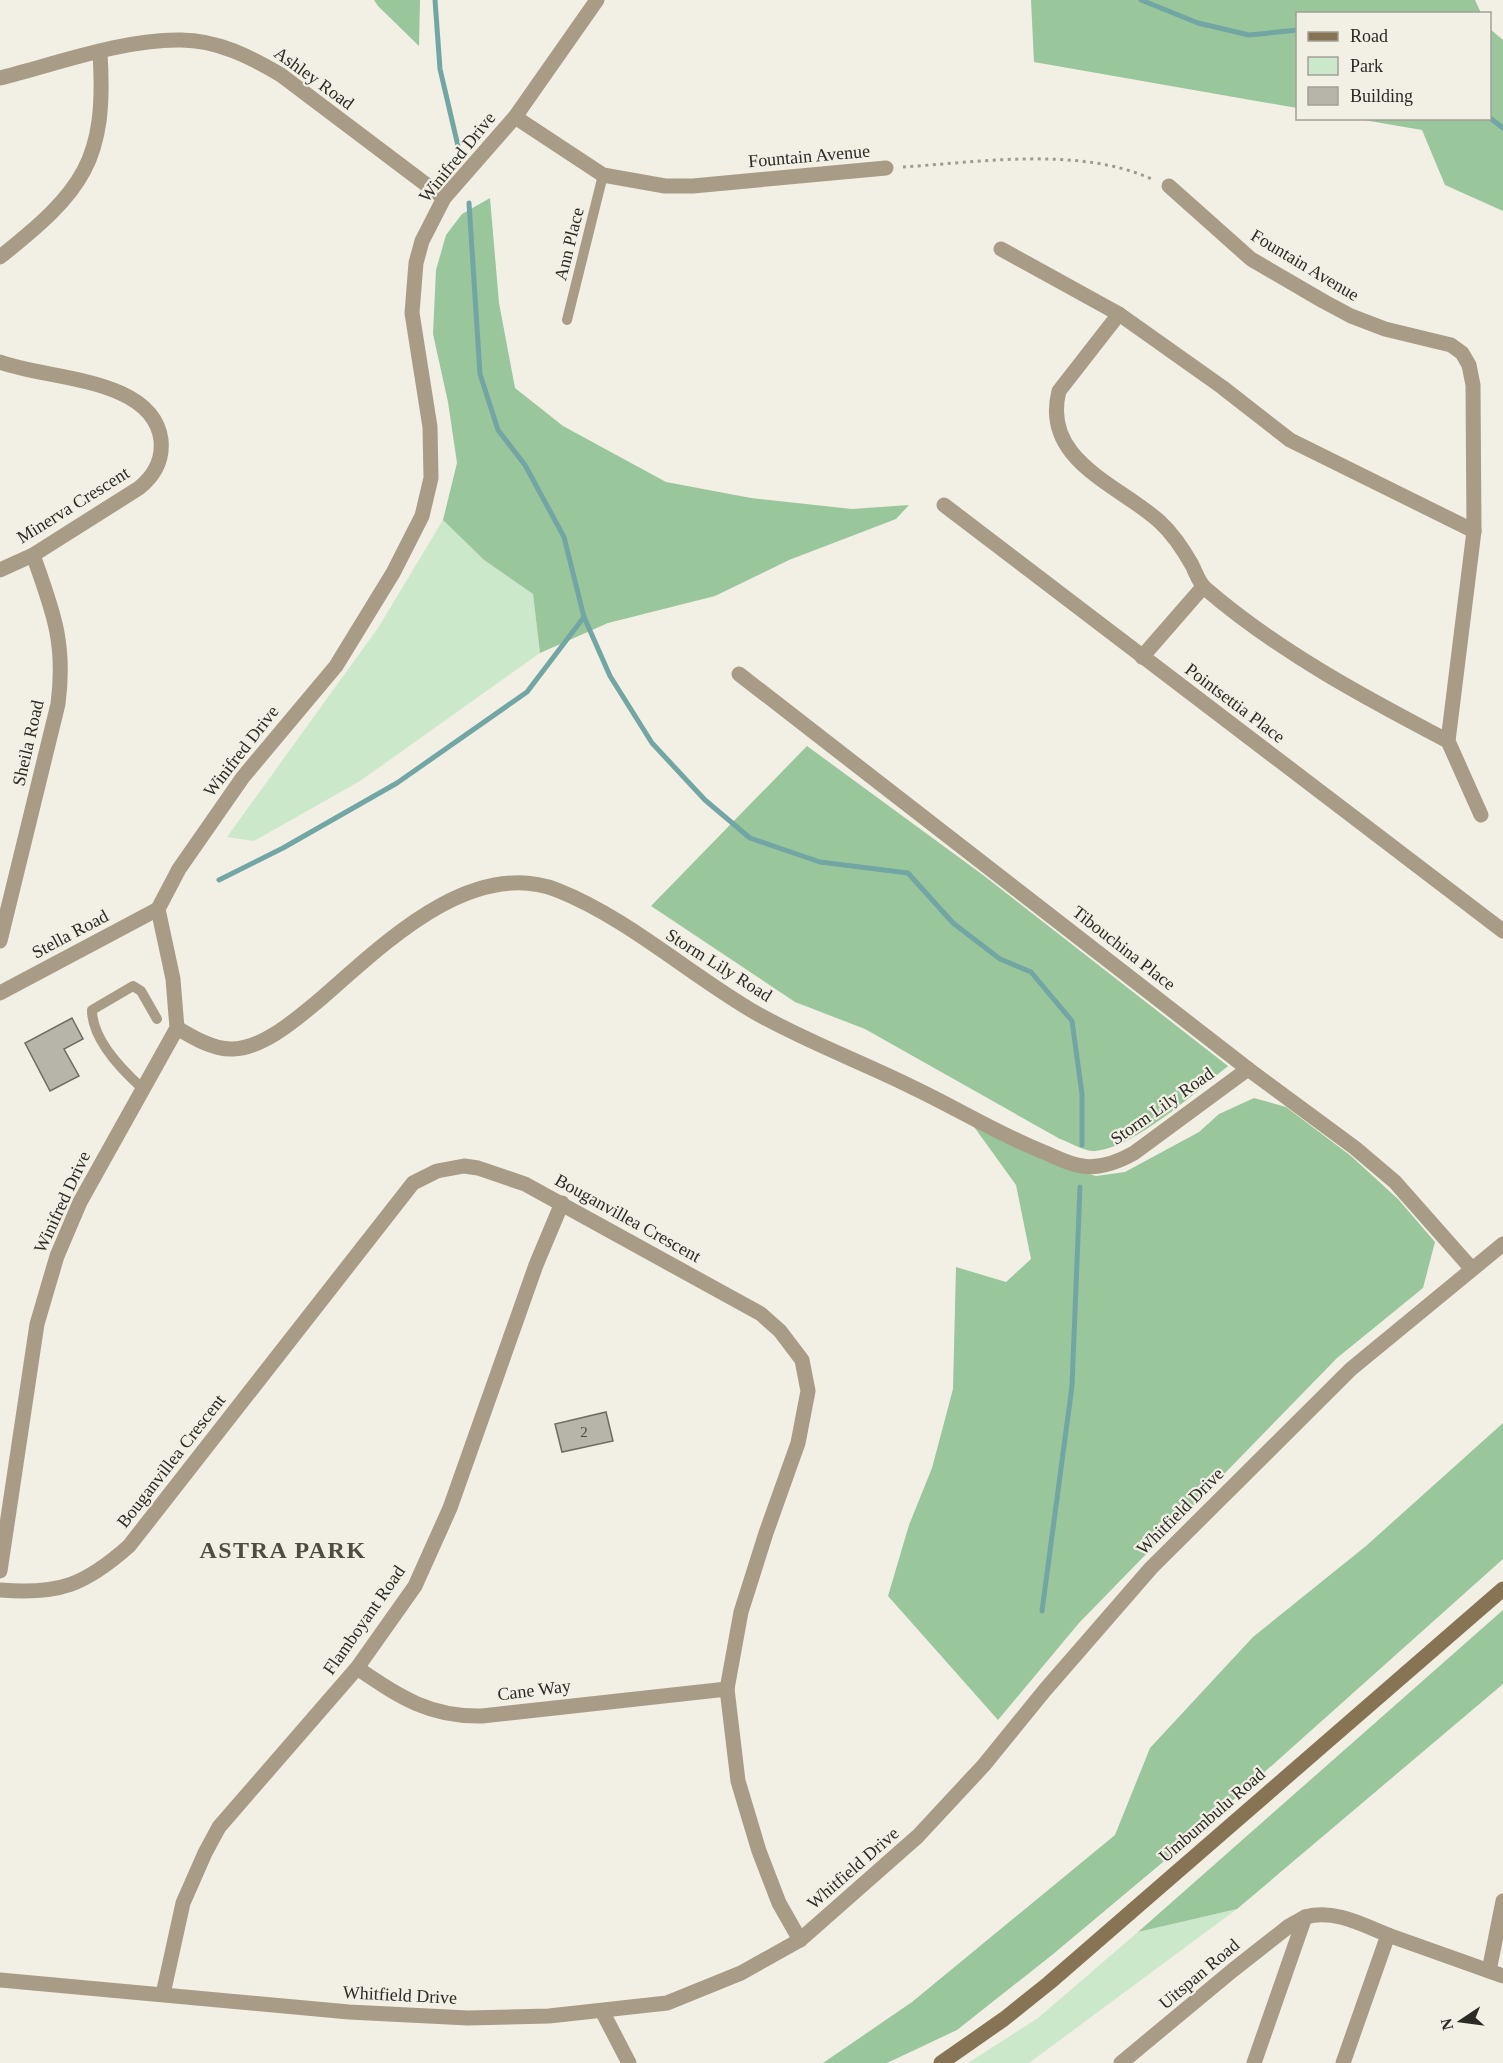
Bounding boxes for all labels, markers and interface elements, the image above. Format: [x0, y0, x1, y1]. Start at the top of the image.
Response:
legend [1296, 12, 1491, 120]
text: Road [1350, 26, 1388, 46]
street label: Ashley Road [270, 42, 358, 114]
text: Park [1350, 56, 1383, 76]
text: Building [1350, 86, 1413, 106]
street label: Winifred Drive [415, 108, 499, 206]
street label: Fountain Avenue [747, 141, 871, 171]
street label: Ann Place [550, 205, 588, 283]
street label: Fountain Avenue [1247, 225, 1363, 305]
street label: Minerva Crescent [13, 462, 133, 548]
street label: Pointsettia Place [1181, 659, 1289, 747]
street label: Sheila Road [8, 698, 48, 788]
street label: Winifred Drive [199, 702, 283, 800]
street label: Tibouchina Place [1069, 902, 1179, 994]
street label: Stella Road [28, 906, 112, 962]
street label: Storm Lily Road [662, 924, 776, 1006]
street label: Storm Lily Road [1107, 1063, 1217, 1149]
street label: Winifred Drive [30, 1148, 94, 1256]
street label: Bouganvillea Crescent [552, 1170, 704, 1266]
street label: Bouganvillea Crescent [113, 1390, 229, 1532]
house number: 2 [580, 1424, 588, 1440]
street label: Whitfield Drive [1132, 1463, 1228, 1559]
district label: ASTRA PARK [199, 1537, 367, 1563]
street label: Flamboyant Road [319, 1562, 409, 1678]
street label: Cane Way [496, 1676, 572, 1704]
street label: Umbumbulu Road [1155, 1764, 1269, 1866]
street label: Whitfield Drive [803, 1823, 903, 1913]
street label: Uitspan Road [1155, 1935, 1243, 2013]
street label: Whitfield Drive [342, 1982, 458, 2008]
north arrow [1431, 1991, 1491, 2051]
text: N [1437, 2016, 1456, 2032]

